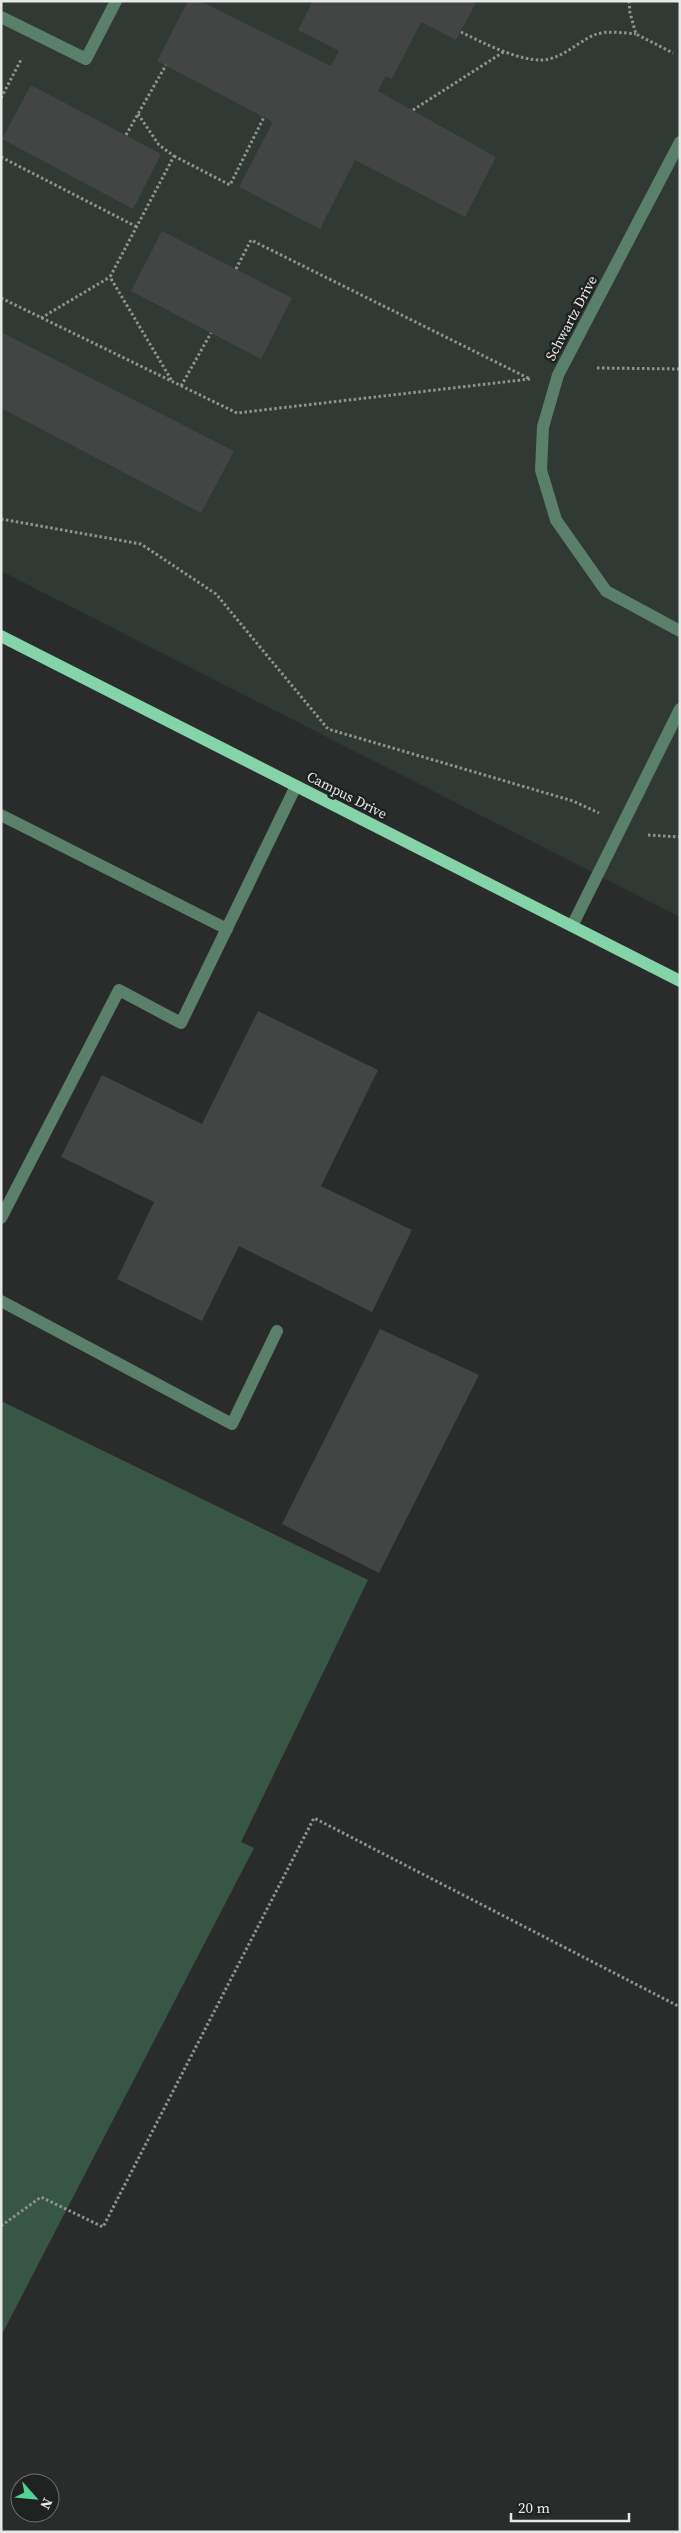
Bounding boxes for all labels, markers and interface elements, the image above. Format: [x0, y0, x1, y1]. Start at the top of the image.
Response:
street label: Schwartz Drive [540, 272, 602, 364]
street label: Campus Drive [303, 766, 391, 824]
north arrow [10, 2473, 60, 2523]
scale bar [511, 2490, 628, 2522]
text: N [35, 2495, 58, 2513]
text: 20 m [518, 2497, 550, 2518]

